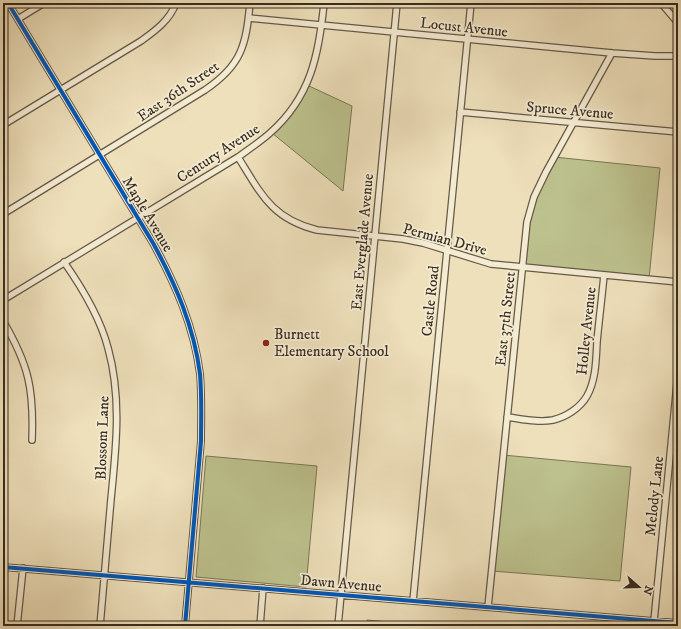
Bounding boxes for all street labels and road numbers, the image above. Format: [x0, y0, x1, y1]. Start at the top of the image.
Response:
street label: Locust Avenue [419, 13, 509, 42]
street label: East 36th Street [134, 57, 223, 126]
street label: Spruce Avenue [526, 97, 614, 124]
street label: Century Avenue [173, 120, 263, 187]
street label: Maple Avenue [118, 173, 178, 255]
street label: East Everglade Avenue [347, 173, 378, 311]
street label: Permian Drive [401, 219, 489, 260]
street label: Castle Road [417, 264, 444, 337]
street label: East 37th Street [491, 271, 520, 367]
street label: Holley Avenue [572, 286, 601, 376]
street label: Blossom Lane [92, 396, 113, 480]
street label: Melody Lane [641, 455, 668, 537]
street label: Dawn Avenue [300, 570, 382, 597]

